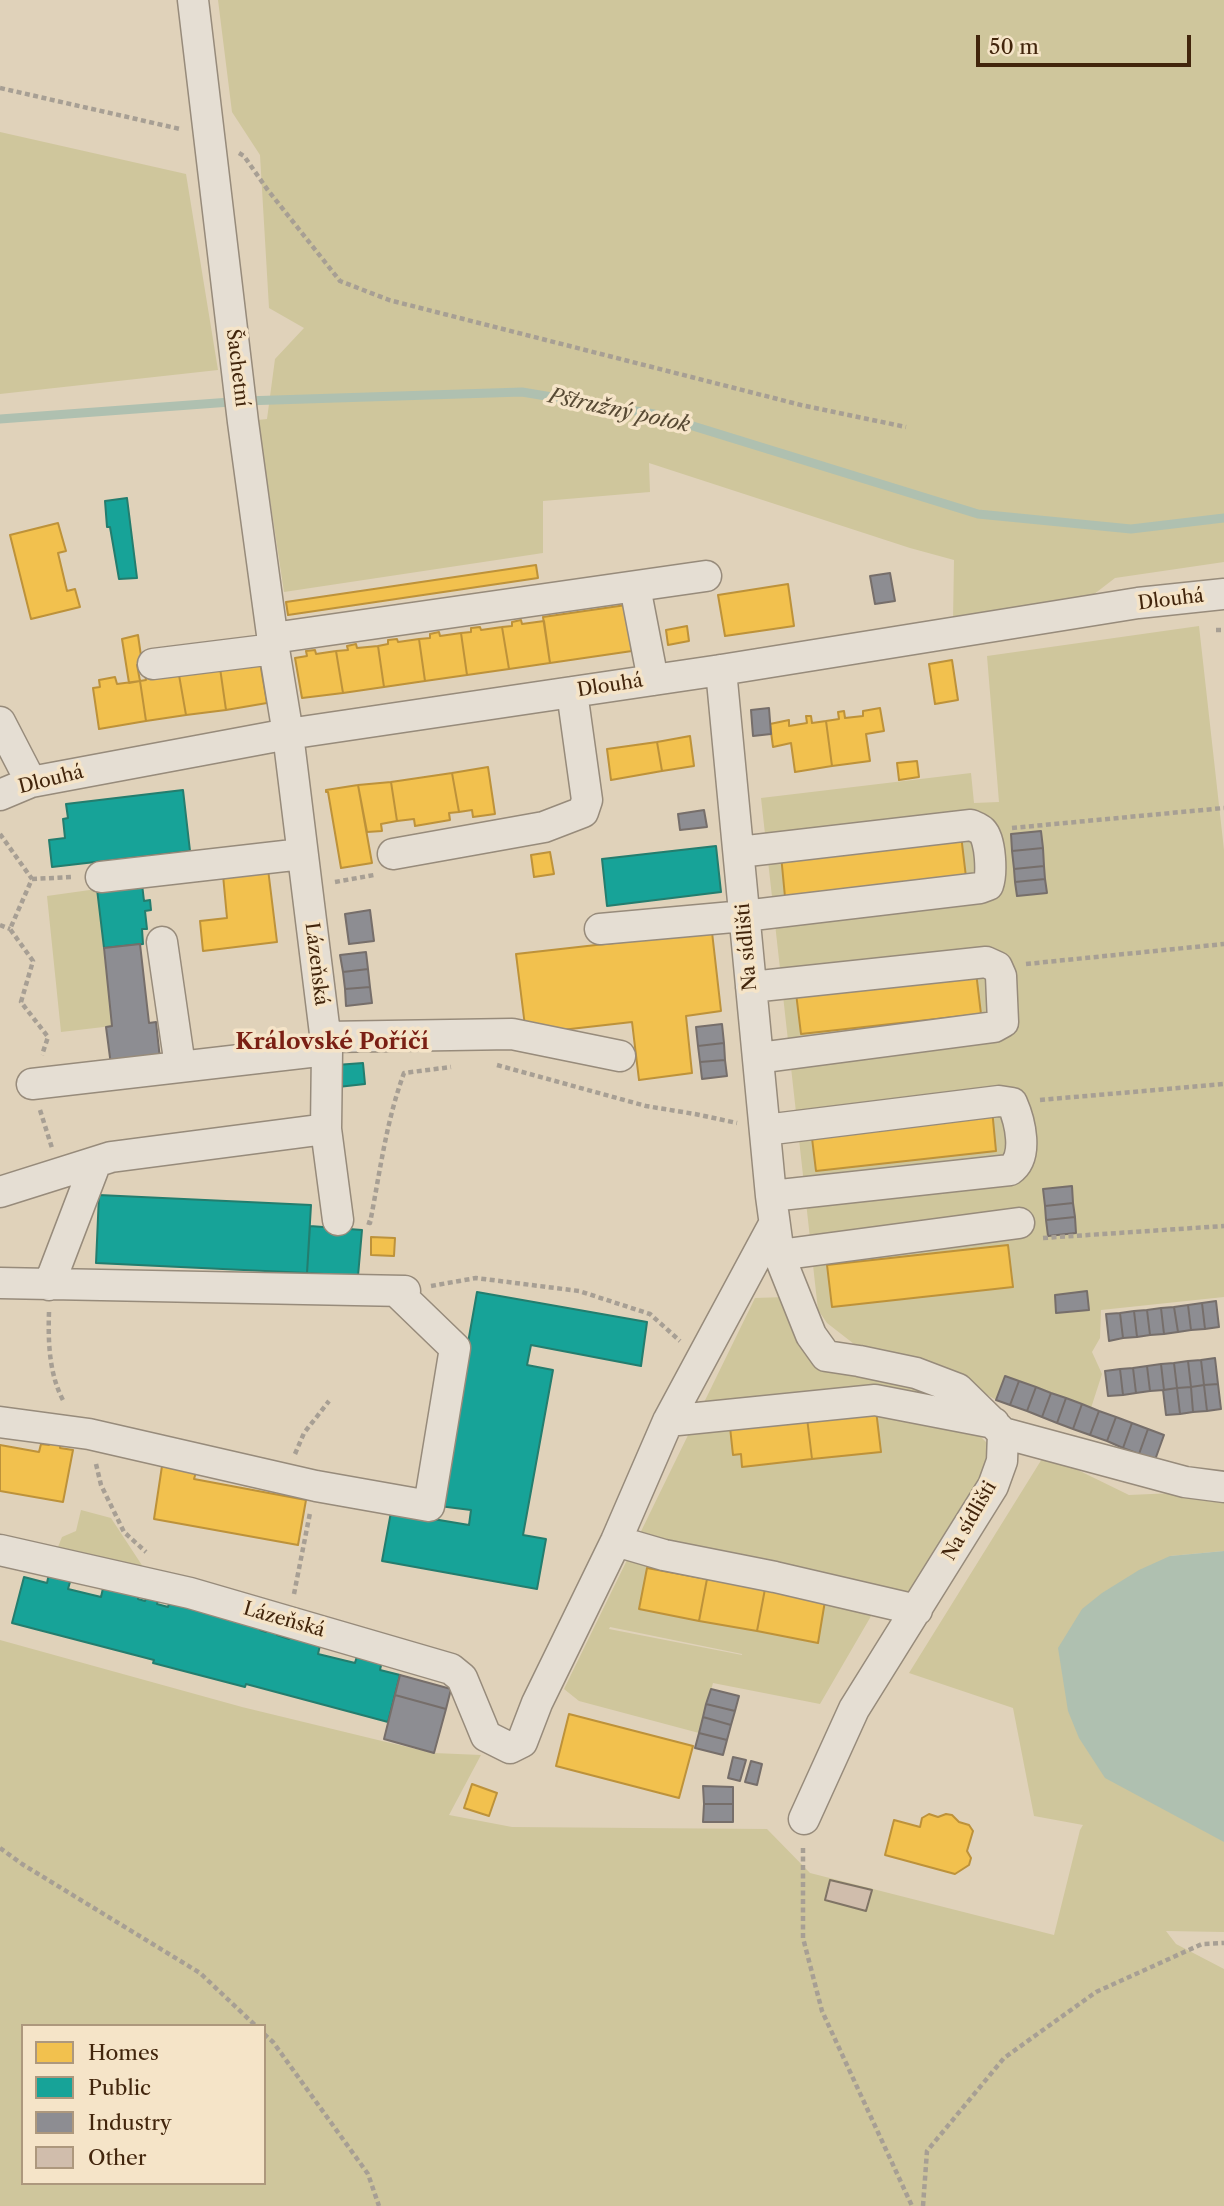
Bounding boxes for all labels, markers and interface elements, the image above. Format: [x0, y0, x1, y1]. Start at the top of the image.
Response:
scale bar [979, 21, 1194, 65]
text: 50 m [989, 34, 1039, 59]
street label: Šachetní [221, 328, 253, 408]
water label: Pstružný potok [546, 384, 692, 438]
street label: Dlouhá [1137, 585, 1205, 615]
street label: Dlouhá [576, 670, 644, 702]
street label: Dlouhá [16, 761, 86, 799]
street label: Na sídlišti [732, 902, 762, 992]
street label: Lázeňská [300, 921, 332, 1007]
district label: Královské Poříčí [235, 1028, 429, 1056]
street label: Na sídlišti [938, 1477, 1002, 1565]
street label: Lázeňská [241, 1598, 327, 1642]
legend [21, 2024, 266, 2185]
text: Homes [88, 2040, 159, 2065]
text: Public [88, 2075, 151, 2100]
text: Industry [88, 2110, 172, 2135]
text: Other [88, 2145, 147, 2170]

